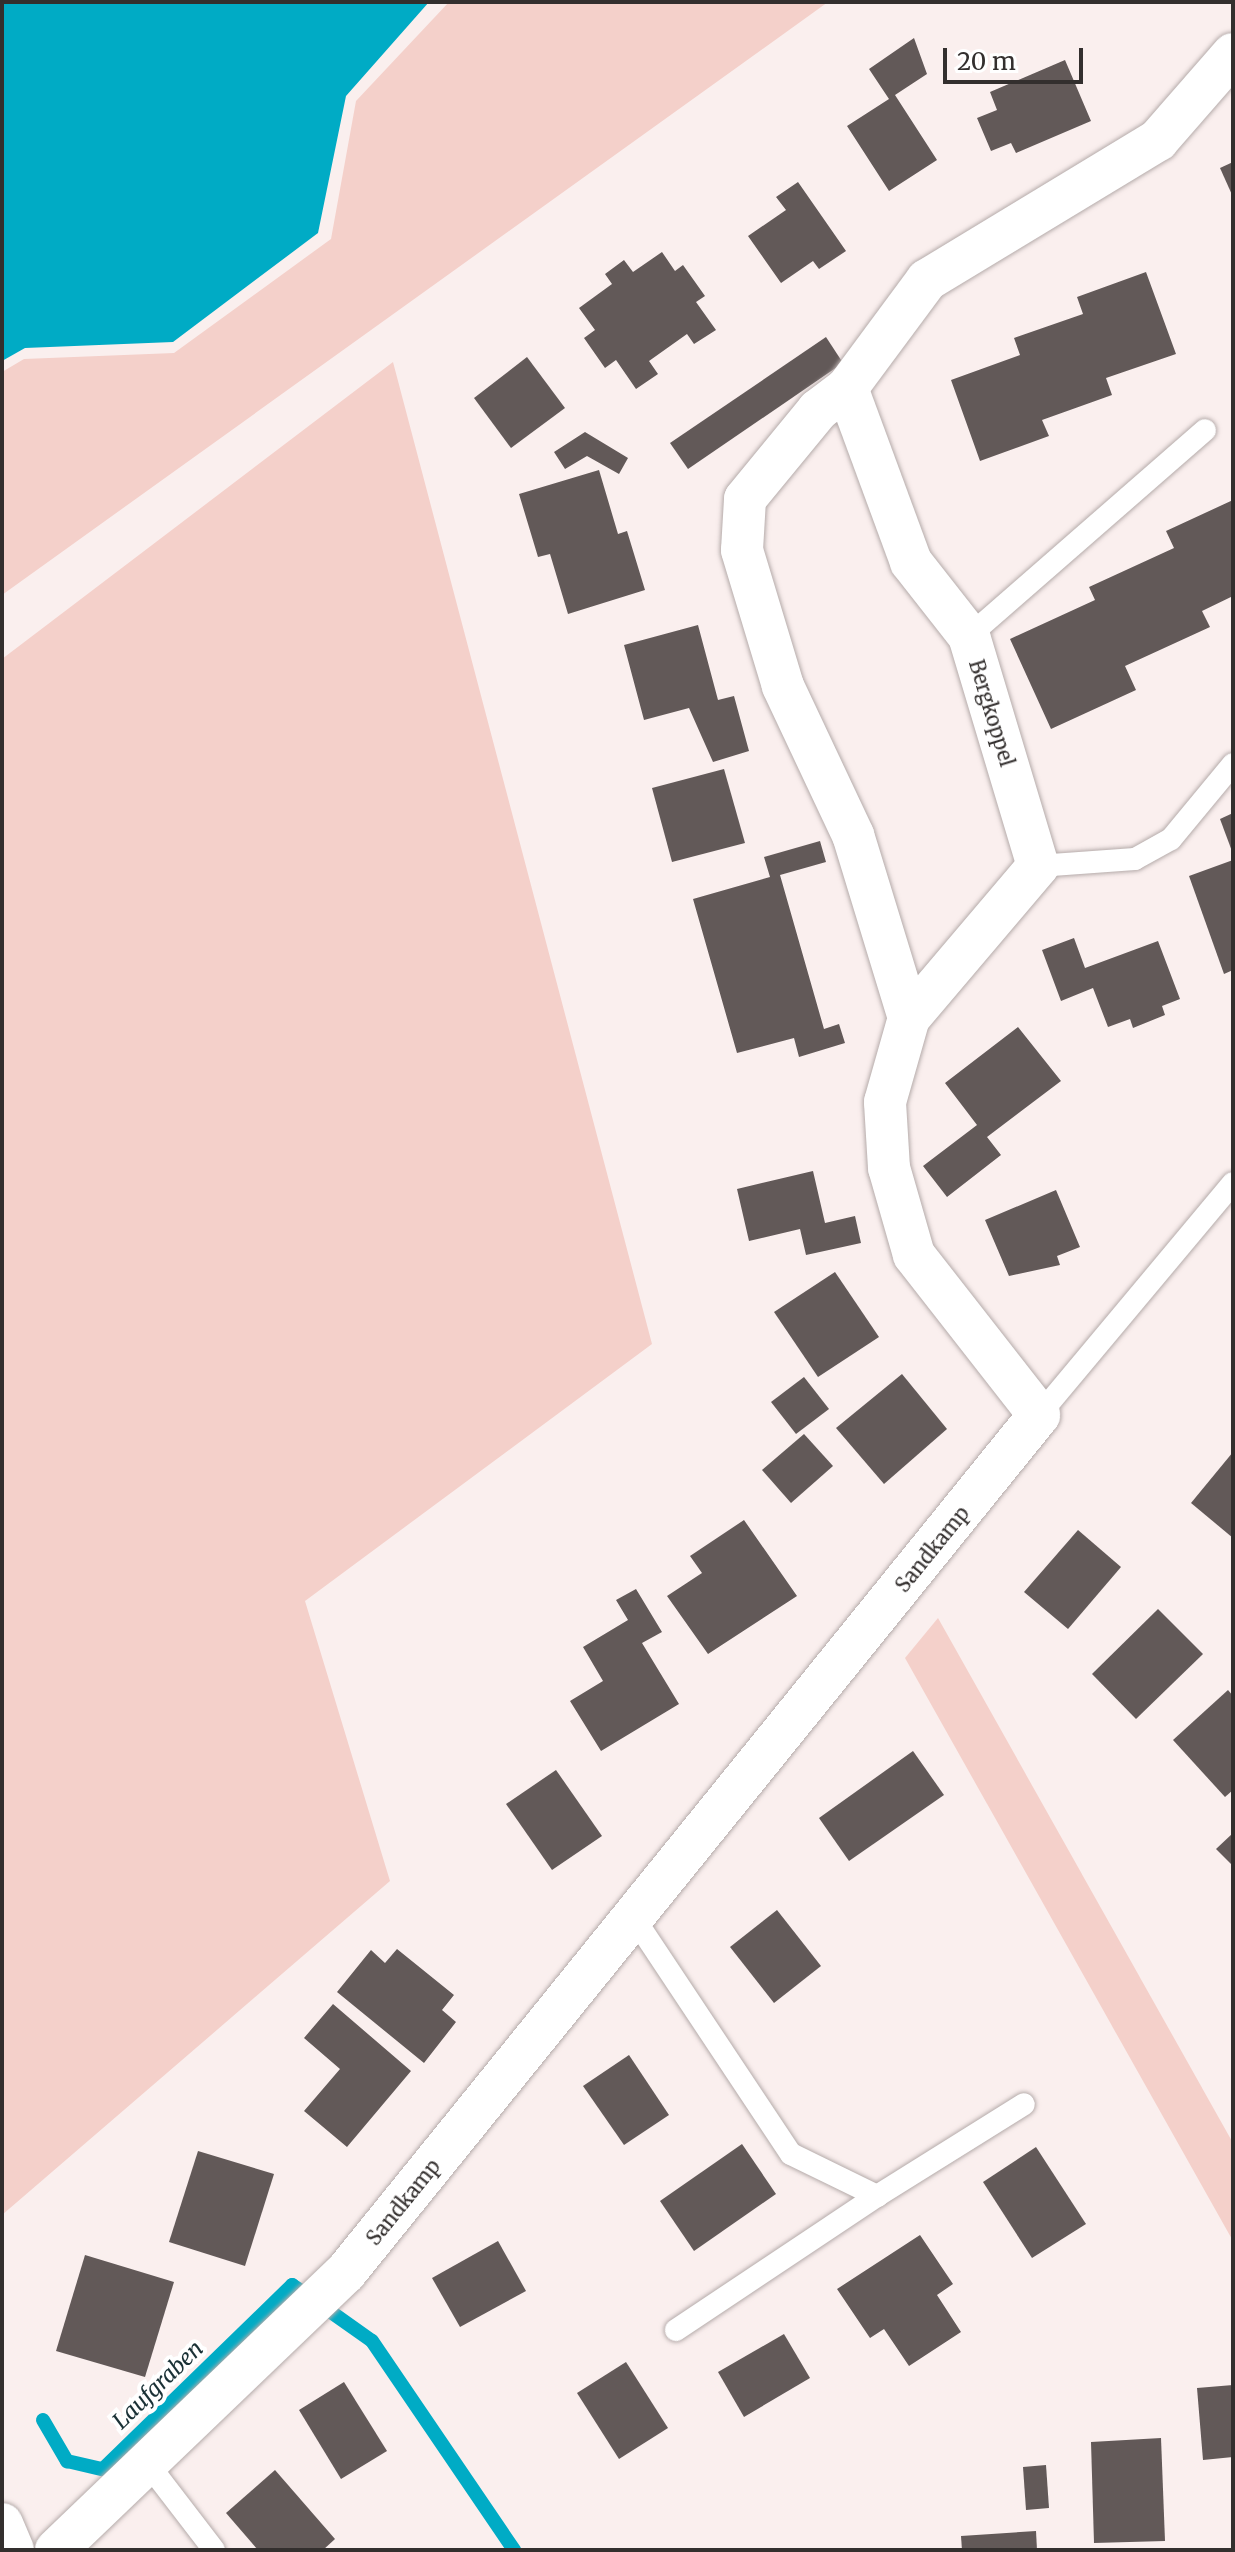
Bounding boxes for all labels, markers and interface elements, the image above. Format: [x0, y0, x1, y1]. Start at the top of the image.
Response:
scale bar [947, 32, 1087, 82]
text: 20 m [957, 46, 1016, 77]
street label: Bergkoppel [964, 657, 1020, 769]
street label: Sandkamp [890, 1501, 974, 1597]
street label: Sandkamp [361, 2154, 445, 2250]
water label: Laufgraben [107, 2335, 209, 2435]

